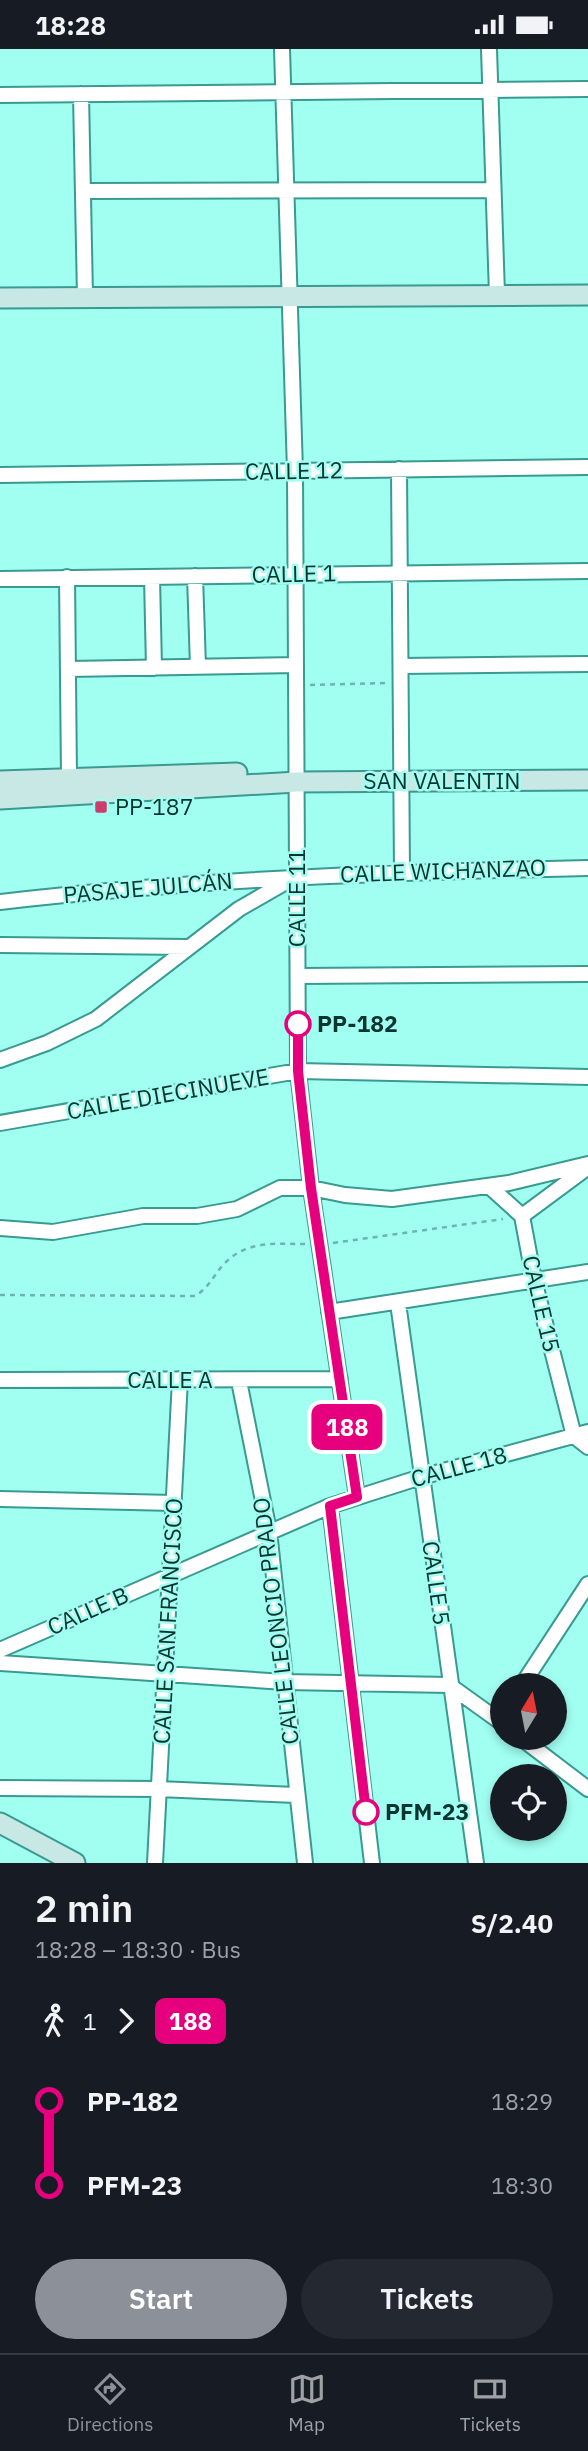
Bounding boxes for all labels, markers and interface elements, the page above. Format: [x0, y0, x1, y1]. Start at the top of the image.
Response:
text: 18:28 [35, 8, 106, 42]
street label: CALLE 12 [244, 454, 343, 486]
street label: CALLE 1 [251, 557, 337, 589]
street label: SAN VALENTIN [363, 765, 521, 795]
place label: PP-187 [115, 791, 193, 821]
marker: PP-187 [93, 799, 109, 815]
street label: CALLE 11 [281, 849, 311, 947]
street label: CALLE WICHANZAO [339, 851, 547, 889]
street label: PASAJE JULCÁN [62, 865, 234, 909]
place label: PP-182 [317, 1008, 398, 1038]
marker: PP-182 [285, 1011, 311, 1037]
street label: CALLE DIECINUEVE [64, 1060, 271, 1126]
street label: CALLE 15 [516, 1252, 568, 1355]
street label: CALLE A [127, 1364, 213, 1394]
line badge: 188 [307, 1404, 387, 1450]
text: 188 [325, 1411, 369, 1443]
street label: CALLE 18 [407, 1439, 510, 1493]
street label: CALLE LEONCIO PRADO [245, 1496, 305, 1746]
street label: CALLE SAN FRANCISCO [146, 1497, 188, 1745]
street label: CALLE 5 [416, 1539, 458, 1627]
street label: CALLE B [42, 1579, 133, 1641]
north arrow [490, 1673, 567, 1750]
map controls [490, 1673, 567, 1841]
button: locate [490, 1764, 567, 1841]
place label: PFM-23 [385, 1796, 469, 1826]
marker: PFM-23 [353, 1799, 379, 1825]
text: 2 min [35, 1883, 133, 1932]
text: S/2.40 [471, 1906, 553, 1940]
text: 18:28 – 18:30 · Bus [35, 1934, 241, 1964]
icon: walk [35, 2002, 73, 2040]
icon: forward [107, 2002, 145, 2040]
text: 188 [169, 2005, 212, 2037]
text: 1 [83, 2006, 97, 2036]
text: PP-182 [87, 2084, 178, 2118]
text: 18:29 [491, 2086, 553, 2116]
text: PFM-23 [87, 2168, 182, 2202]
text: 18:30 [491, 2170, 553, 2200]
button: Start [35, 2259, 287, 2339]
button: Tickets [301, 2259, 553, 2339]
tab: Directions [67, 2370, 154, 2436]
tab: Map [288, 2370, 326, 2436]
tab: Tickets [460, 2370, 521, 2436]

